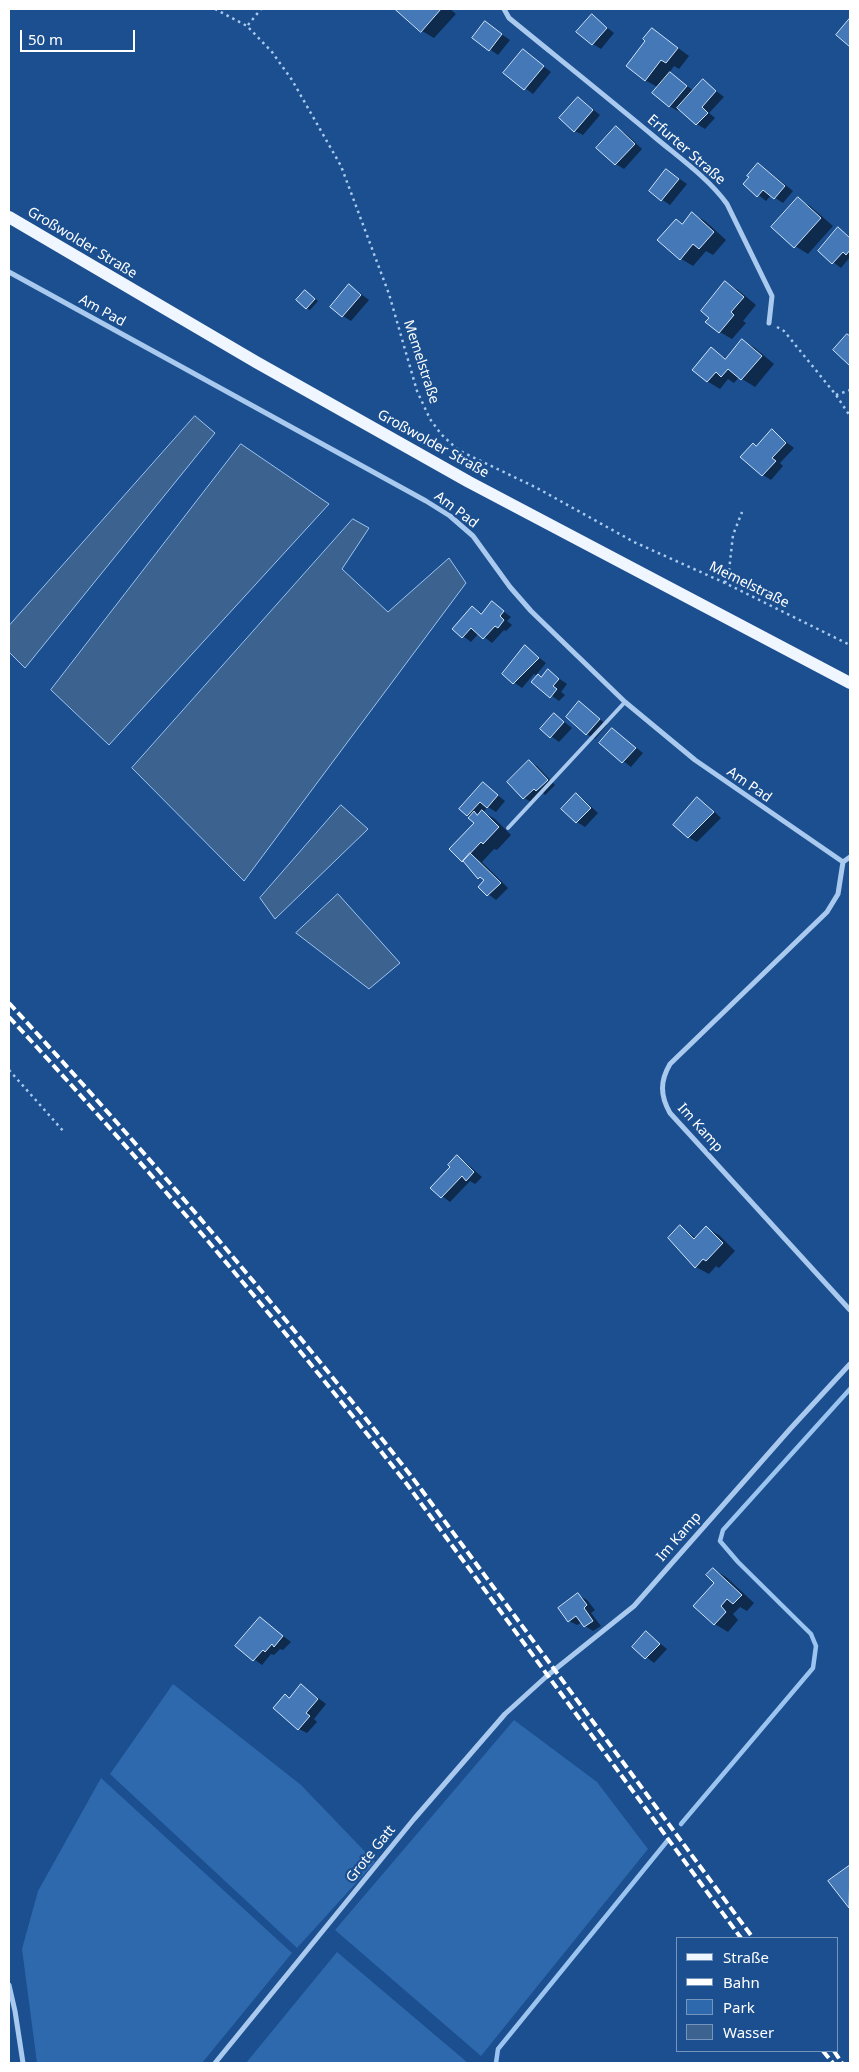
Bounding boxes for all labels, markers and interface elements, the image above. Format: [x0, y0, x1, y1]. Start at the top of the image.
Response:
scale bar [22, 20, 138, 52]
text: 50 m [28, 29, 63, 49]
street label: Erfurter Straße [644, 112, 728, 188]
street label: Großwolder Straße [24, 204, 140, 282]
street label: Am Pad [76, 291, 128, 331]
street label: Memelstraße [400, 318, 442, 406]
street label: Großwolder Straße [374, 406, 492, 482]
street label: Am Pad [431, 488, 481, 532]
street label: Memelstraße [706, 558, 792, 612]
street label: Am Pad [723, 764, 775, 806]
street label: Im Kamp [674, 1100, 726, 1156]
street label: Im Kamp [653, 1509, 705, 1565]
street label: Grote Gatt [343, 1822, 399, 1886]
legend [676, 1937, 839, 2052]
text: Straße [723, 1947, 769, 1967]
text: Bahn [723, 1972, 760, 1992]
text: Park [723, 1997, 755, 2017]
text: Wasser [723, 2022, 774, 2042]

